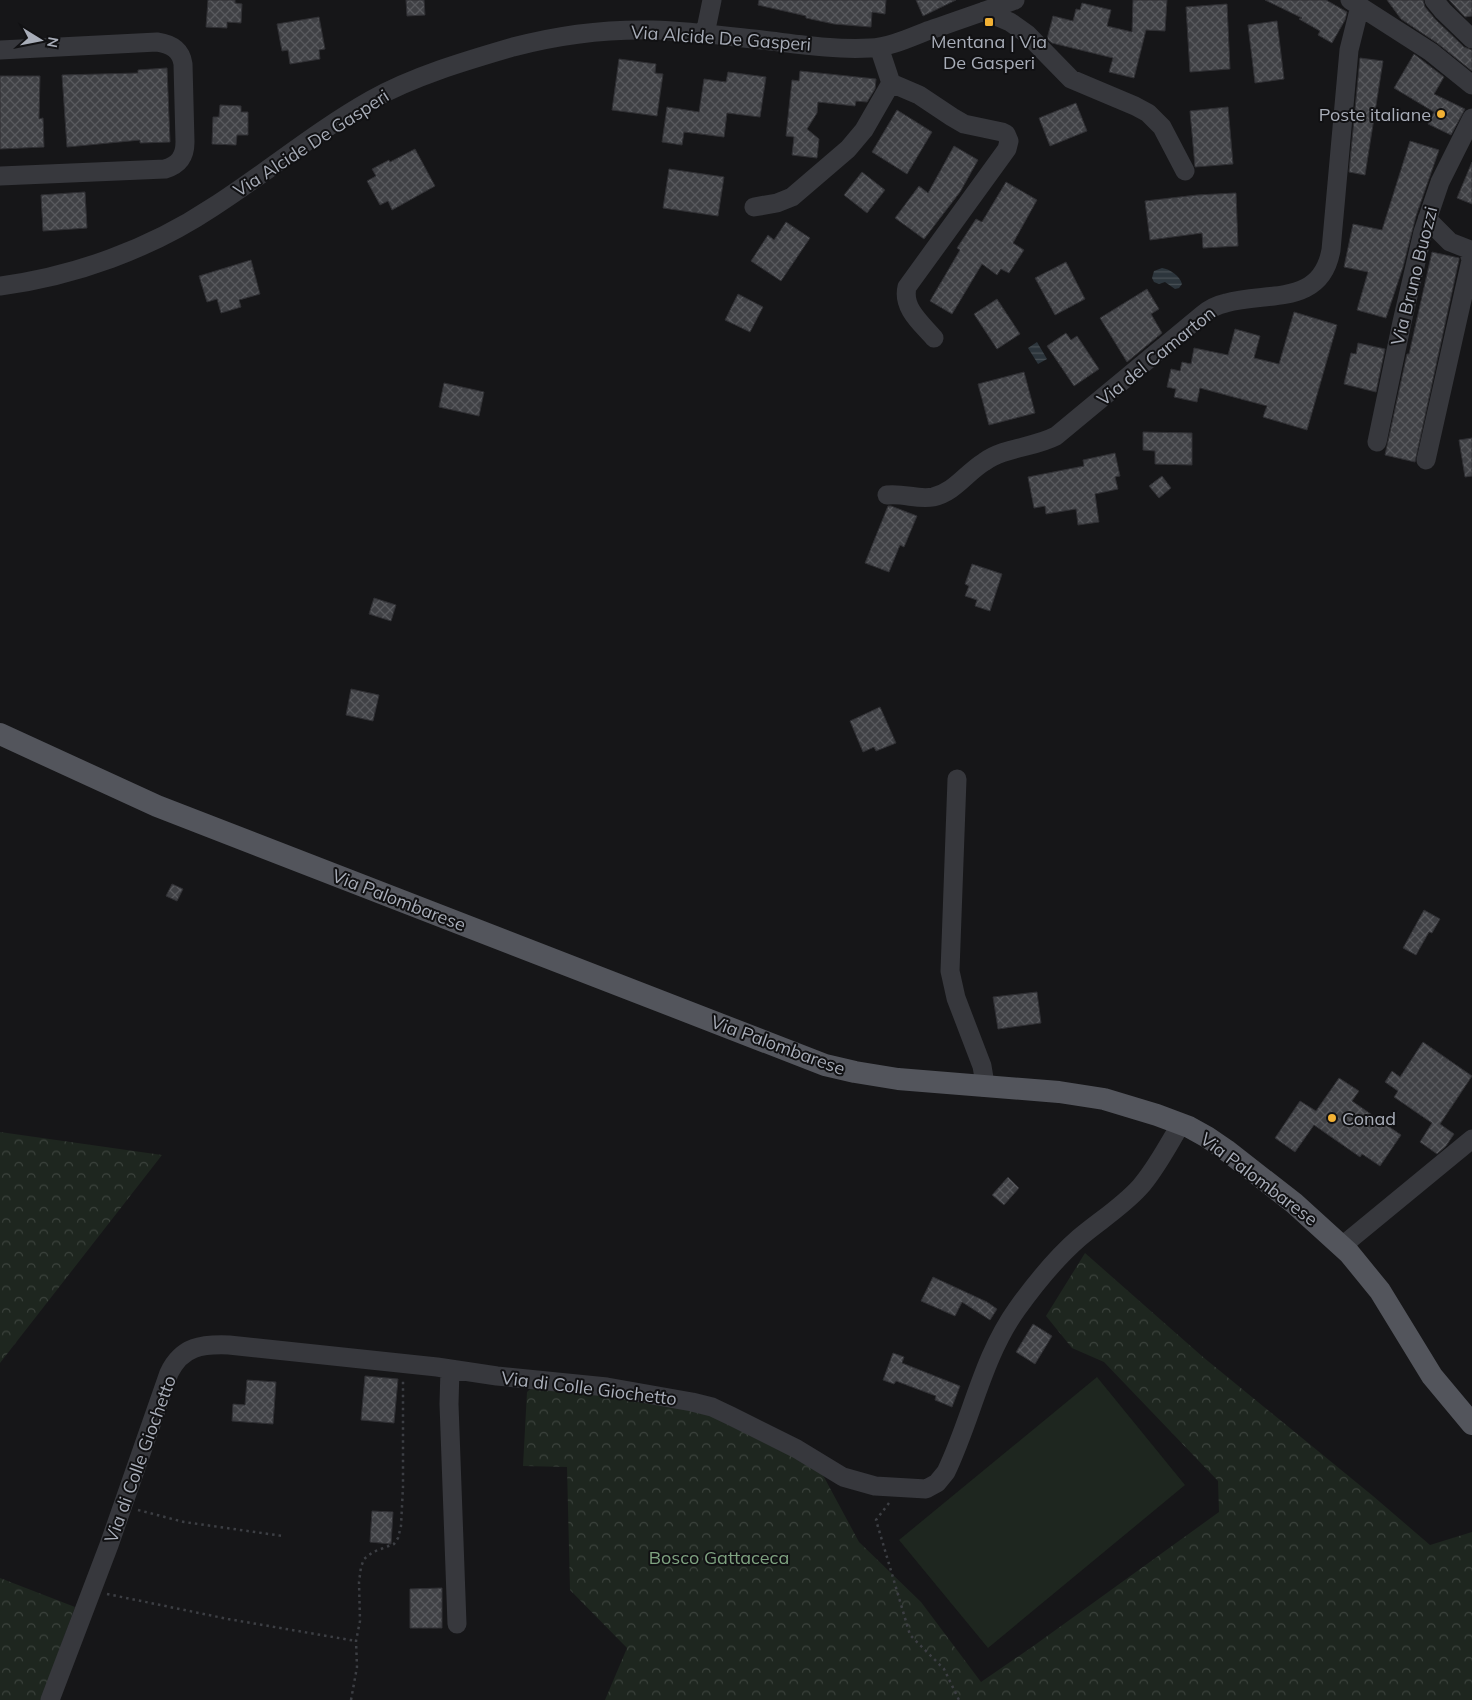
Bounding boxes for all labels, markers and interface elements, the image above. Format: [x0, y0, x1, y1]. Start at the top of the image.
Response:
north arrow [15, 15, 65, 65]
marker: Mentana | Via De Gasperi [983, 16, 995, 28]
street label: Via Alcide De Gasperi [630, 20, 812, 56]
place label: Mentana | Via De Gasperi [931, 30, 1047, 74]
text: N [43, 35, 63, 49]
street label: Via Alcide De Gasperi [229, 84, 393, 202]
place label: Poste italiane [1319, 103, 1431, 126]
marker: Poste italiane [1435, 108, 1447, 120]
street label: Via Bruno Buozzi [1386, 204, 1442, 348]
street label: Via del Camarton [1092, 301, 1220, 411]
street label: Via Palombarese [329, 864, 469, 936]
street label: Via Palombarese [708, 1010, 848, 1080]
place label: Conad [1342, 1107, 1396, 1130]
marker: Conad [1326, 1112, 1338, 1124]
street label: Via Palombarese [1196, 1127, 1322, 1231]
street label: Via di Colle Giochetto [500, 1366, 678, 1410]
street label: Via di Colle Giochetto [99, 1372, 181, 1546]
park label: Bosco Gattaceca [649, 1546, 789, 1569]

